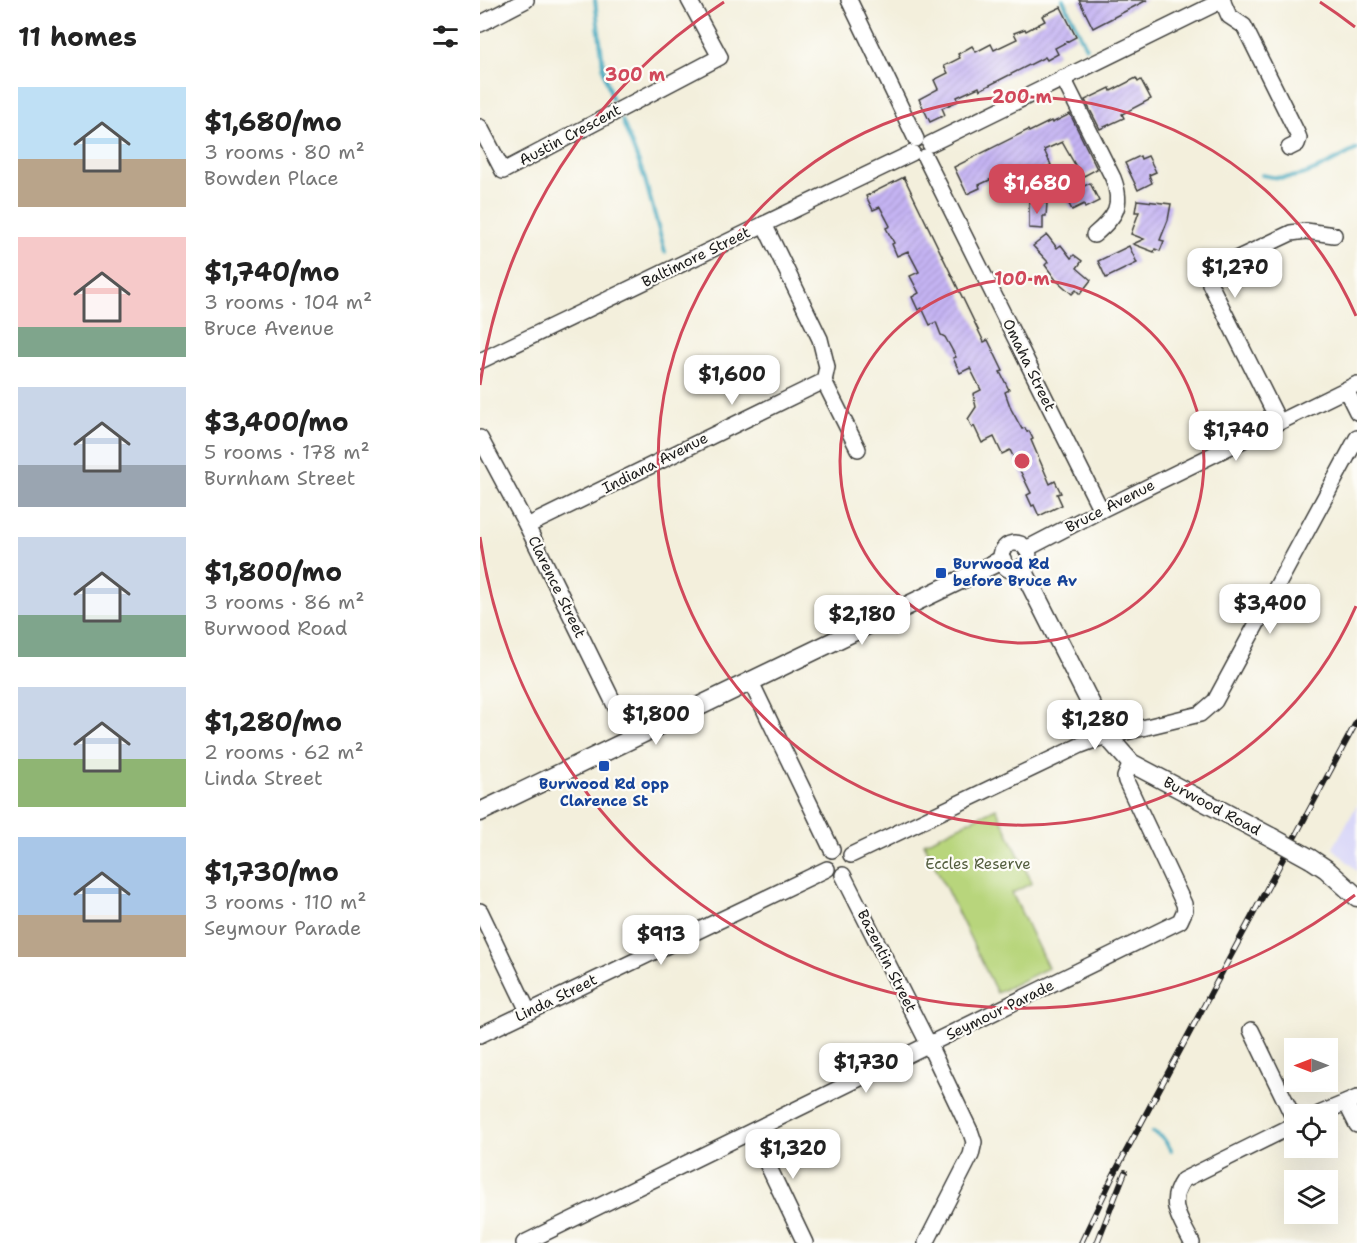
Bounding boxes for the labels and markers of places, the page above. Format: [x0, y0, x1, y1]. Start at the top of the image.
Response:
pin: $1,680 [988, 164, 1086, 215]
pin: $1,270 [1186, 248, 1284, 299]
pin: $1,600 [683, 355, 781, 406]
pin: $1,740 [1187, 411, 1285, 462]
centre of rings [1012, 451, 1032, 471]
place label: Burwood Rd before Bruce Av [953, 554, 1077, 591]
marker: Burwood Rd before Bruce Av [934, 566, 948, 580]
pin: $3,400 [1221, 584, 1319, 635]
pin: $2,180 [813, 595, 911, 646]
pin: $1,800 [607, 695, 705, 746]
pin: $1,280 [1046, 700, 1144, 751]
marker: Burwood Rd opp Clarence St [597, 759, 611, 773]
place label: Burwood Rd opp Clarence St [539, 774, 669, 811]
pin: $913 [625, 915, 697, 966]
pin: $1,730 [817, 1043, 915, 1094]
pin: $1,320 [744, 1129, 842, 1180]

